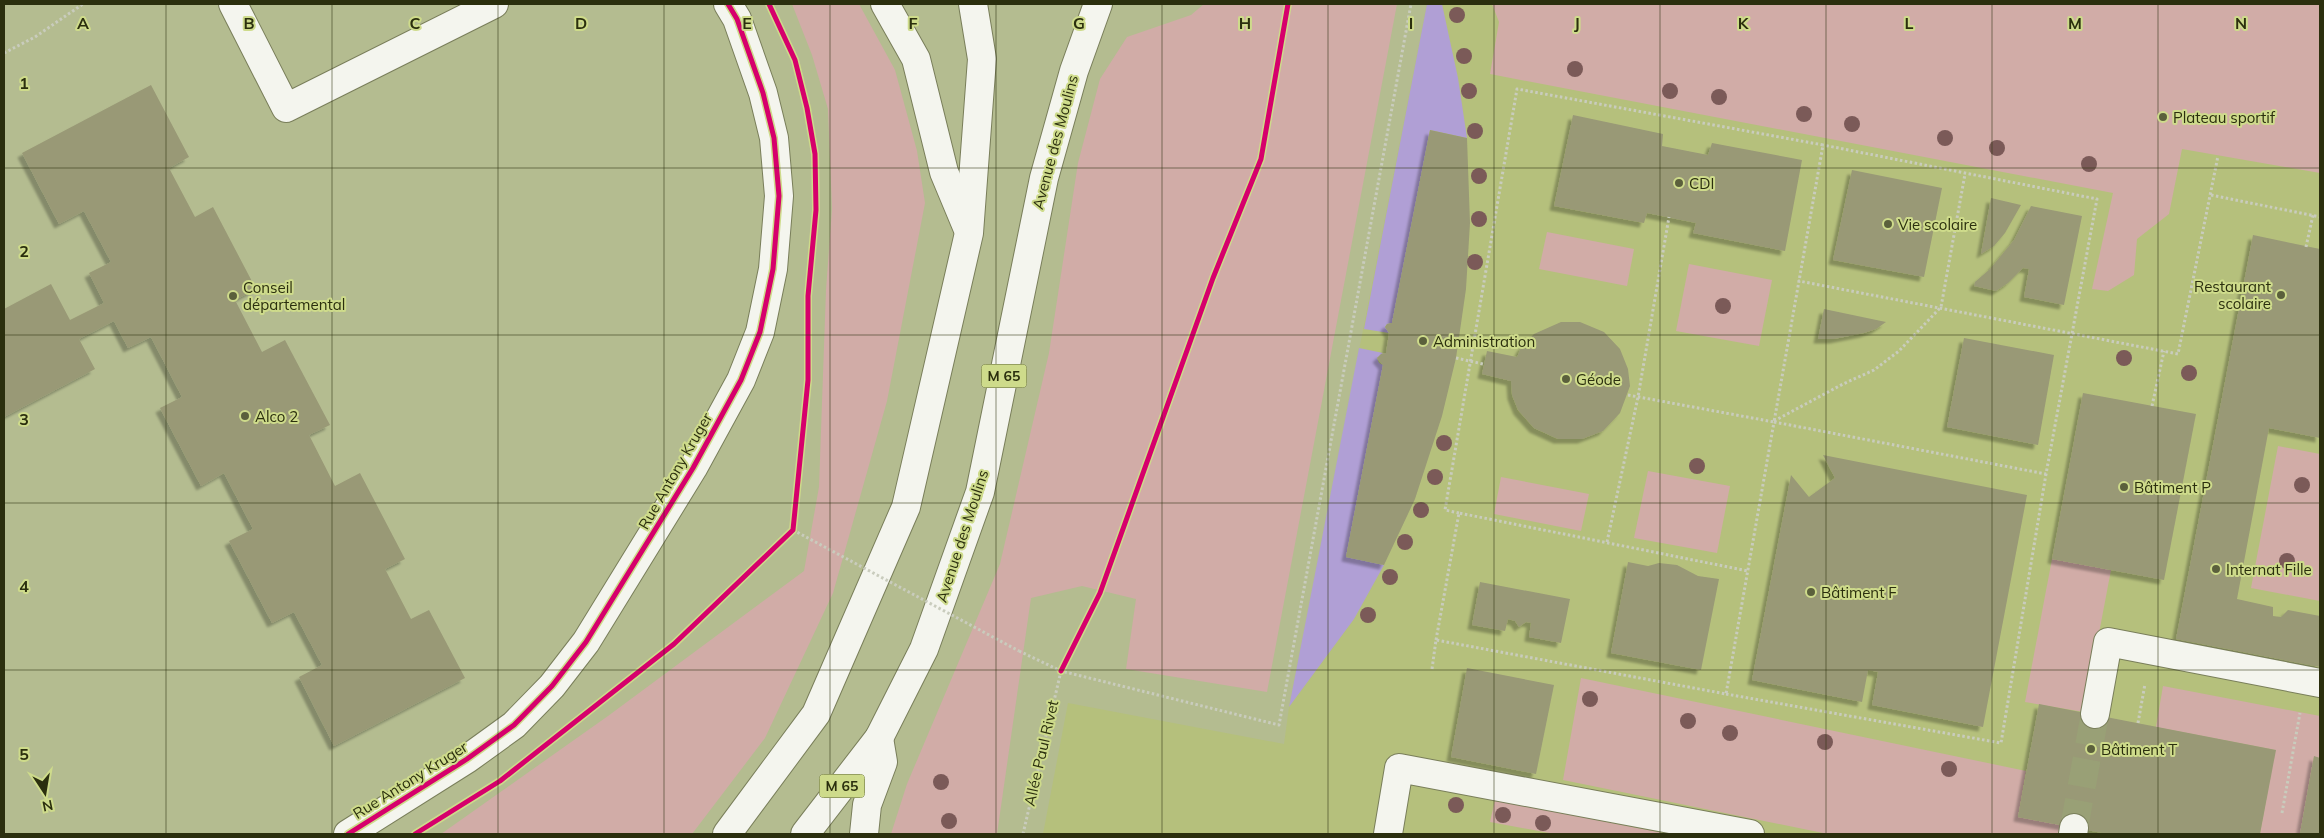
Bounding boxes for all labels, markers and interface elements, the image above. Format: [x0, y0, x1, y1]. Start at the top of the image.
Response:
text: A [77, 13, 89, 33]
text: B [243, 13, 255, 33]
text: C [410, 13, 421, 33]
text: D [575, 13, 587, 33]
text: E [742, 13, 752, 33]
text: F [908, 13, 918, 33]
text: G [1073, 13, 1085, 33]
text: H [1239, 13, 1251, 33]
text: I [1409, 13, 1413, 33]
text: J [1574, 13, 1580, 33]
text: K [1738, 13, 1750, 33]
text: L [1905, 13, 1914, 33]
text: M [2068, 13, 2082, 33]
text: N [2235, 13, 2247, 33]
text: 1 [19, 73, 29, 93]
street label: Avenue des Moulins [1028, 73, 1082, 211]
place label: Plateau sportif [2173, 108, 2276, 127]
marker: Plateau sportif [2157, 111, 2169, 123]
place label: CDI [1689, 174, 1714, 193]
marker: CDI [1673, 177, 1685, 189]
place label: Vie scolaire [1898, 215, 1977, 234]
marker: Vie scolaire [1882, 218, 1894, 230]
text: 2 [19, 241, 29, 261]
place label: Restaurant scolaire [2194, 277, 2271, 313]
place label: Conseil départemental [243, 278, 345, 314]
marker: Restaurant scolaire [2275, 289, 2287, 301]
marker: Conseil départemental [227, 290, 239, 302]
place label: Administration [1433, 332, 1535, 351]
marker: Administration [1417, 335, 1429, 347]
road number: M 65 [982, 364, 1026, 388]
place label: Géode [1576, 370, 1621, 389]
marker: Géode [1560, 373, 1572, 385]
place label: Alco 2 [255, 407, 298, 426]
text: 3 [19, 409, 29, 429]
street label: Rue Antony Kruger [634, 409, 716, 533]
marker: Alco 2 [239, 410, 251, 422]
street label: Avenue des Moulins [932, 467, 992, 605]
place label: Bâtiment P [2134, 478, 2211, 497]
marker: Bâtiment P [2118, 481, 2130, 493]
place label: Internat Fille [2226, 560, 2312, 579]
marker: Internat Fille [2210, 563, 2222, 575]
text: 4 [19, 576, 29, 596]
place label: Bâtiment F [1821, 583, 1897, 602]
marker: Bâtiment F [1805, 586, 1817, 598]
street label: Allée Paul Rivet [1020, 698, 1062, 808]
street label: Rue Antony Kruger [349, 737, 471, 823]
place label: Bâtiment T [2101, 740, 2177, 759]
marker: Bâtiment T [2085, 743, 2097, 755]
text: 5 [19, 744, 29, 764]
north arrow [20, 768, 70, 818]
road number: M 65 [820, 774, 864, 798]
text: N [41, 796, 55, 816]

